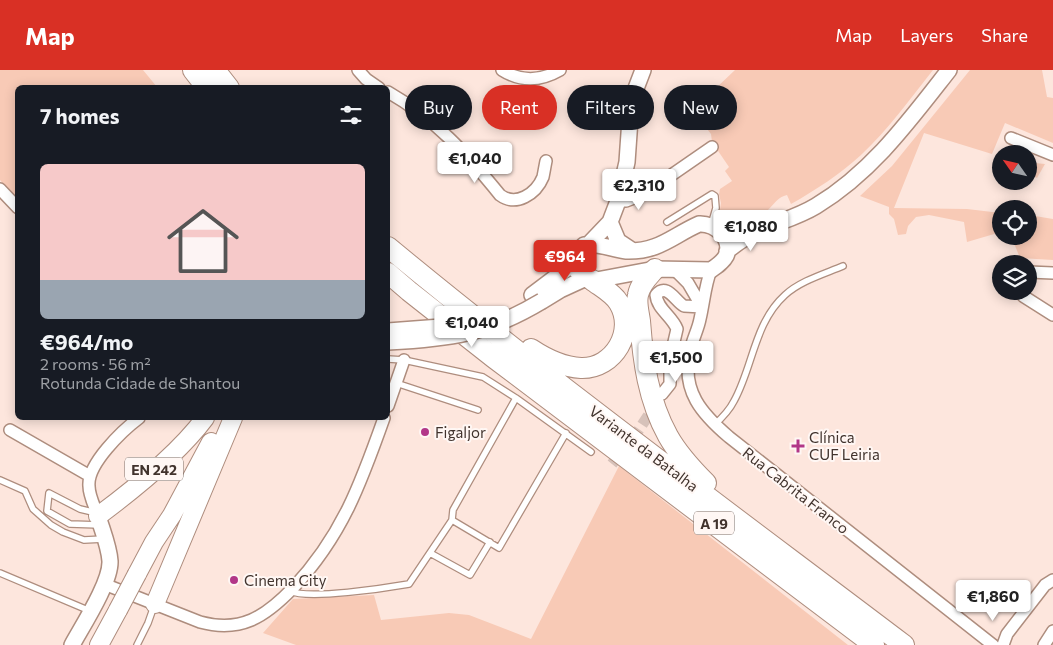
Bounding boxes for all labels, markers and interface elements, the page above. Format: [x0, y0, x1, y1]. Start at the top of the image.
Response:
text: Map [25, 21, 75, 50]
text: Map [835, 24, 872, 46]
text: Layers [900, 24, 953, 46]
text: Share [981, 24, 1028, 46]
chip: Buy [405, 85, 472, 130]
chip: Rent [482, 85, 557, 130]
chip: Filters [567, 85, 654, 130]
chip: New [664, 85, 737, 130]
icon: filters [337, 101, 365, 129]
text: 7 homes [40, 103, 119, 128]
pin: €1,040 [434, 142, 516, 184]
north arrow [992, 145, 1038, 190]
map controls [992, 145, 1037, 300]
text: €1,040 [448, 148, 502, 167]
pin: €2,310 [598, 168, 680, 211]
text: €2,310 [613, 175, 665, 194]
icon: home [158, 196, 248, 286]
button: locate [992, 200, 1037, 245]
pin: €1,080 [710, 210, 792, 252]
text: €1,080 [724, 216, 778, 235]
pin: €964 [535, 240, 595, 282]
text: €964 [545, 246, 585, 265]
button: layers [992, 255, 1037, 300]
pin: €1,040 [431, 306, 513, 348]
text: €1,040 [445, 312, 499, 331]
text: €964/mo [40, 329, 133, 354]
pin: €1,500 [635, 340, 717, 383]
text: €1,500 [649, 347, 703, 366]
text: 2 rooms · 56 m² [40, 354, 151, 373]
text: Rotunda Cidade de Shantou [40, 373, 240, 392]
street label: Variante da Batalha [586, 401, 702, 495]
place label: Figaljor [435, 423, 486, 441]
marker: Figaljor [419, 426, 431, 438]
place label: Clínica CUF Leiria [809, 428, 880, 463]
marker: Clínica CUF Leiria [791, 439, 805, 453]
street label: Rua Cabrita Franco [739, 443, 853, 537]
road number: EN 242 [125, 458, 183, 480]
road number: A 19 [694, 512, 734, 534]
place label: Cinema City [244, 571, 327, 589]
marker: Cinema City [228, 574, 240, 586]
pin: €1,860 [952, 580, 1034, 622]
text: €1,860 [967, 586, 1019, 605]

